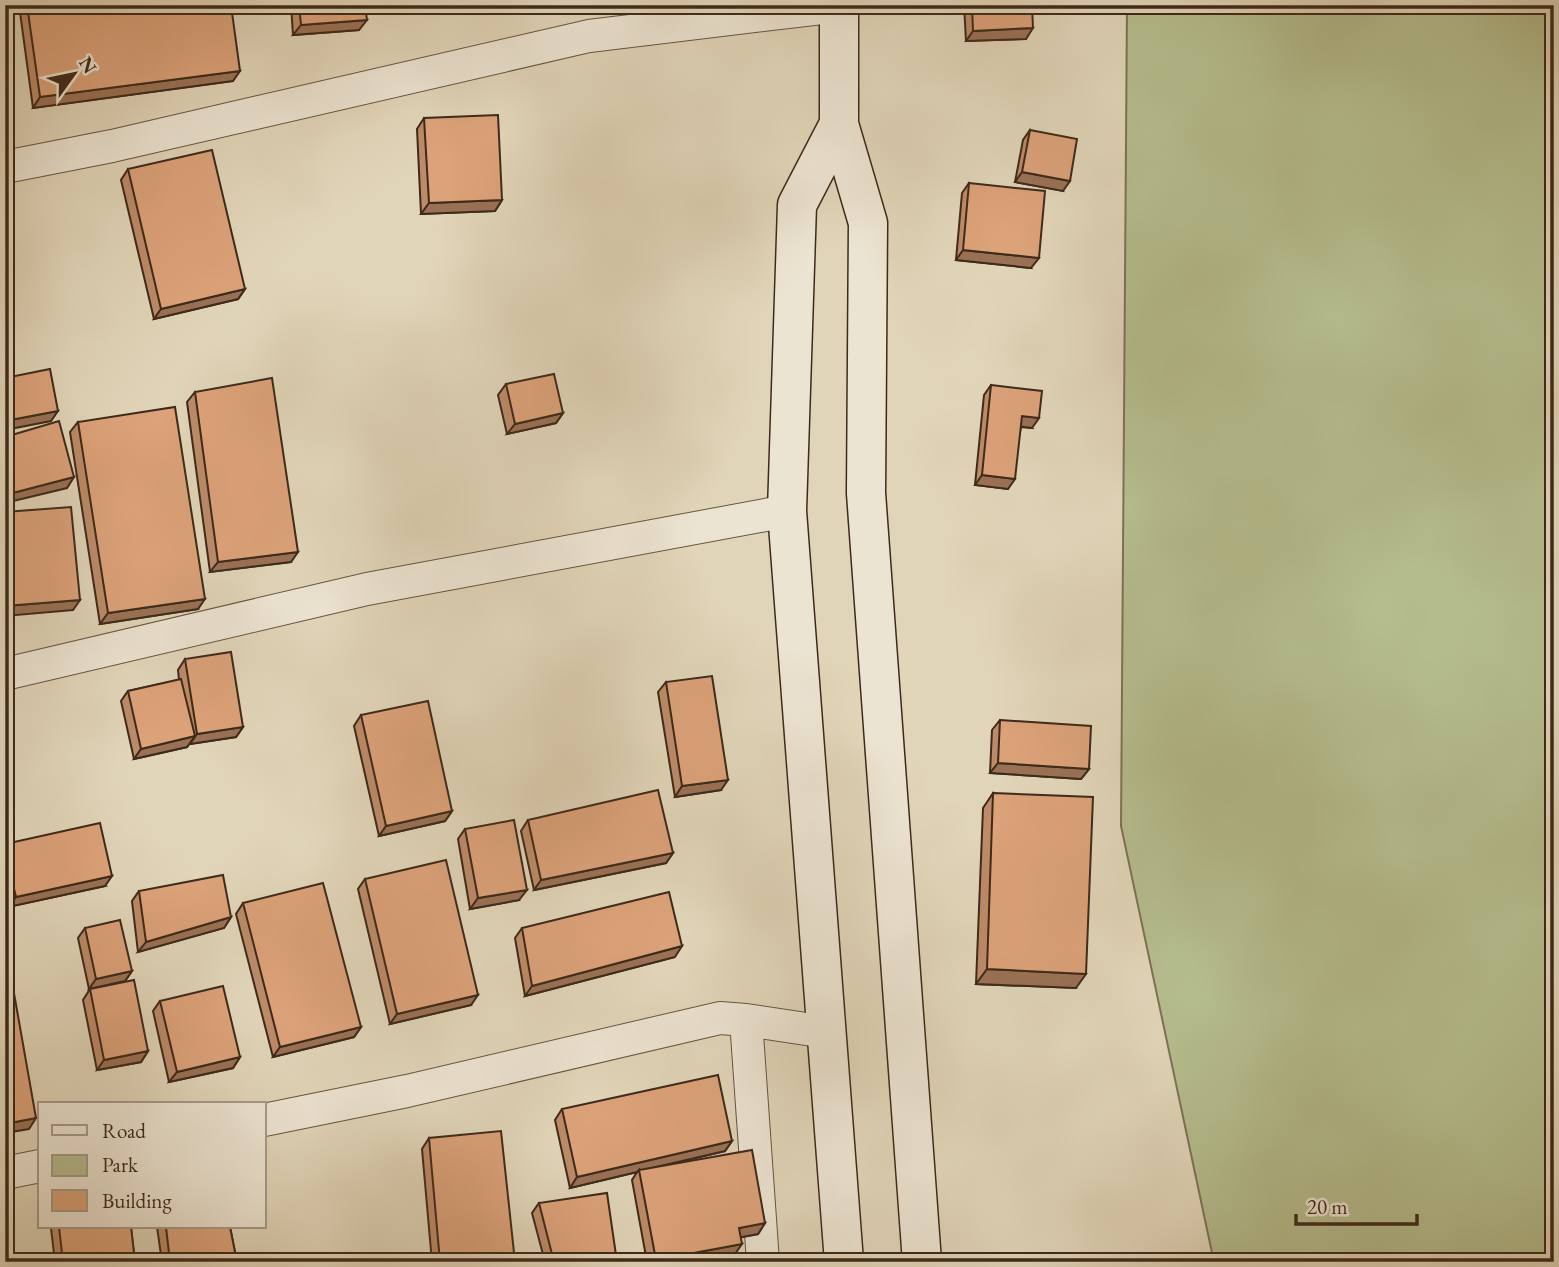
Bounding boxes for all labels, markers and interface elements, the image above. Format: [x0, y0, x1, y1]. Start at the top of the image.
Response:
north arrow [38, 38, 108, 108]
text: N [73, 52, 103, 79]
legend [38, 1102, 266, 1228]
text: Road [102, 1117, 146, 1144]
text: Park [102, 1151, 139, 1178]
scale bar [1296, 1183, 1417, 1227]
text: Building [102, 1187, 172, 1214]
text: 20 m [1307, 1193, 1348, 1220]

